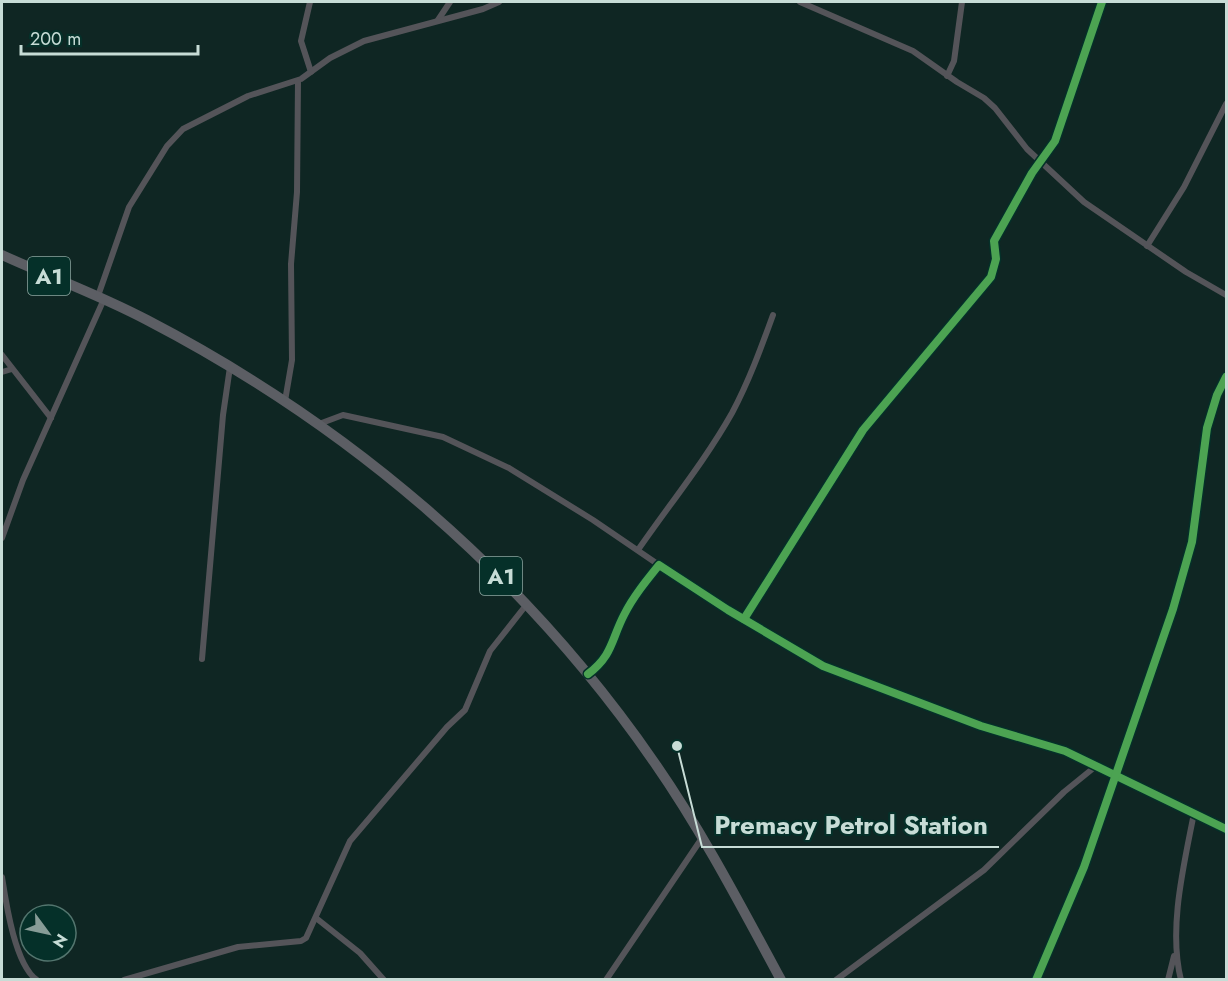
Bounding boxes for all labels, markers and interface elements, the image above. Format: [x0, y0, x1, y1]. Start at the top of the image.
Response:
scale bar [21, 18, 198, 56]
text: 200 m [30, 26, 81, 52]
road number: A1 [28, 257, 70, 295]
road number: A1 [480, 557, 522, 595]
callout: Premacy Petrol Station [702, 803, 999, 847]
text: Premacy Petrol Station [714, 806, 988, 844]
north arrow [18, 903, 78, 963]
text: N [47, 929, 73, 952]

